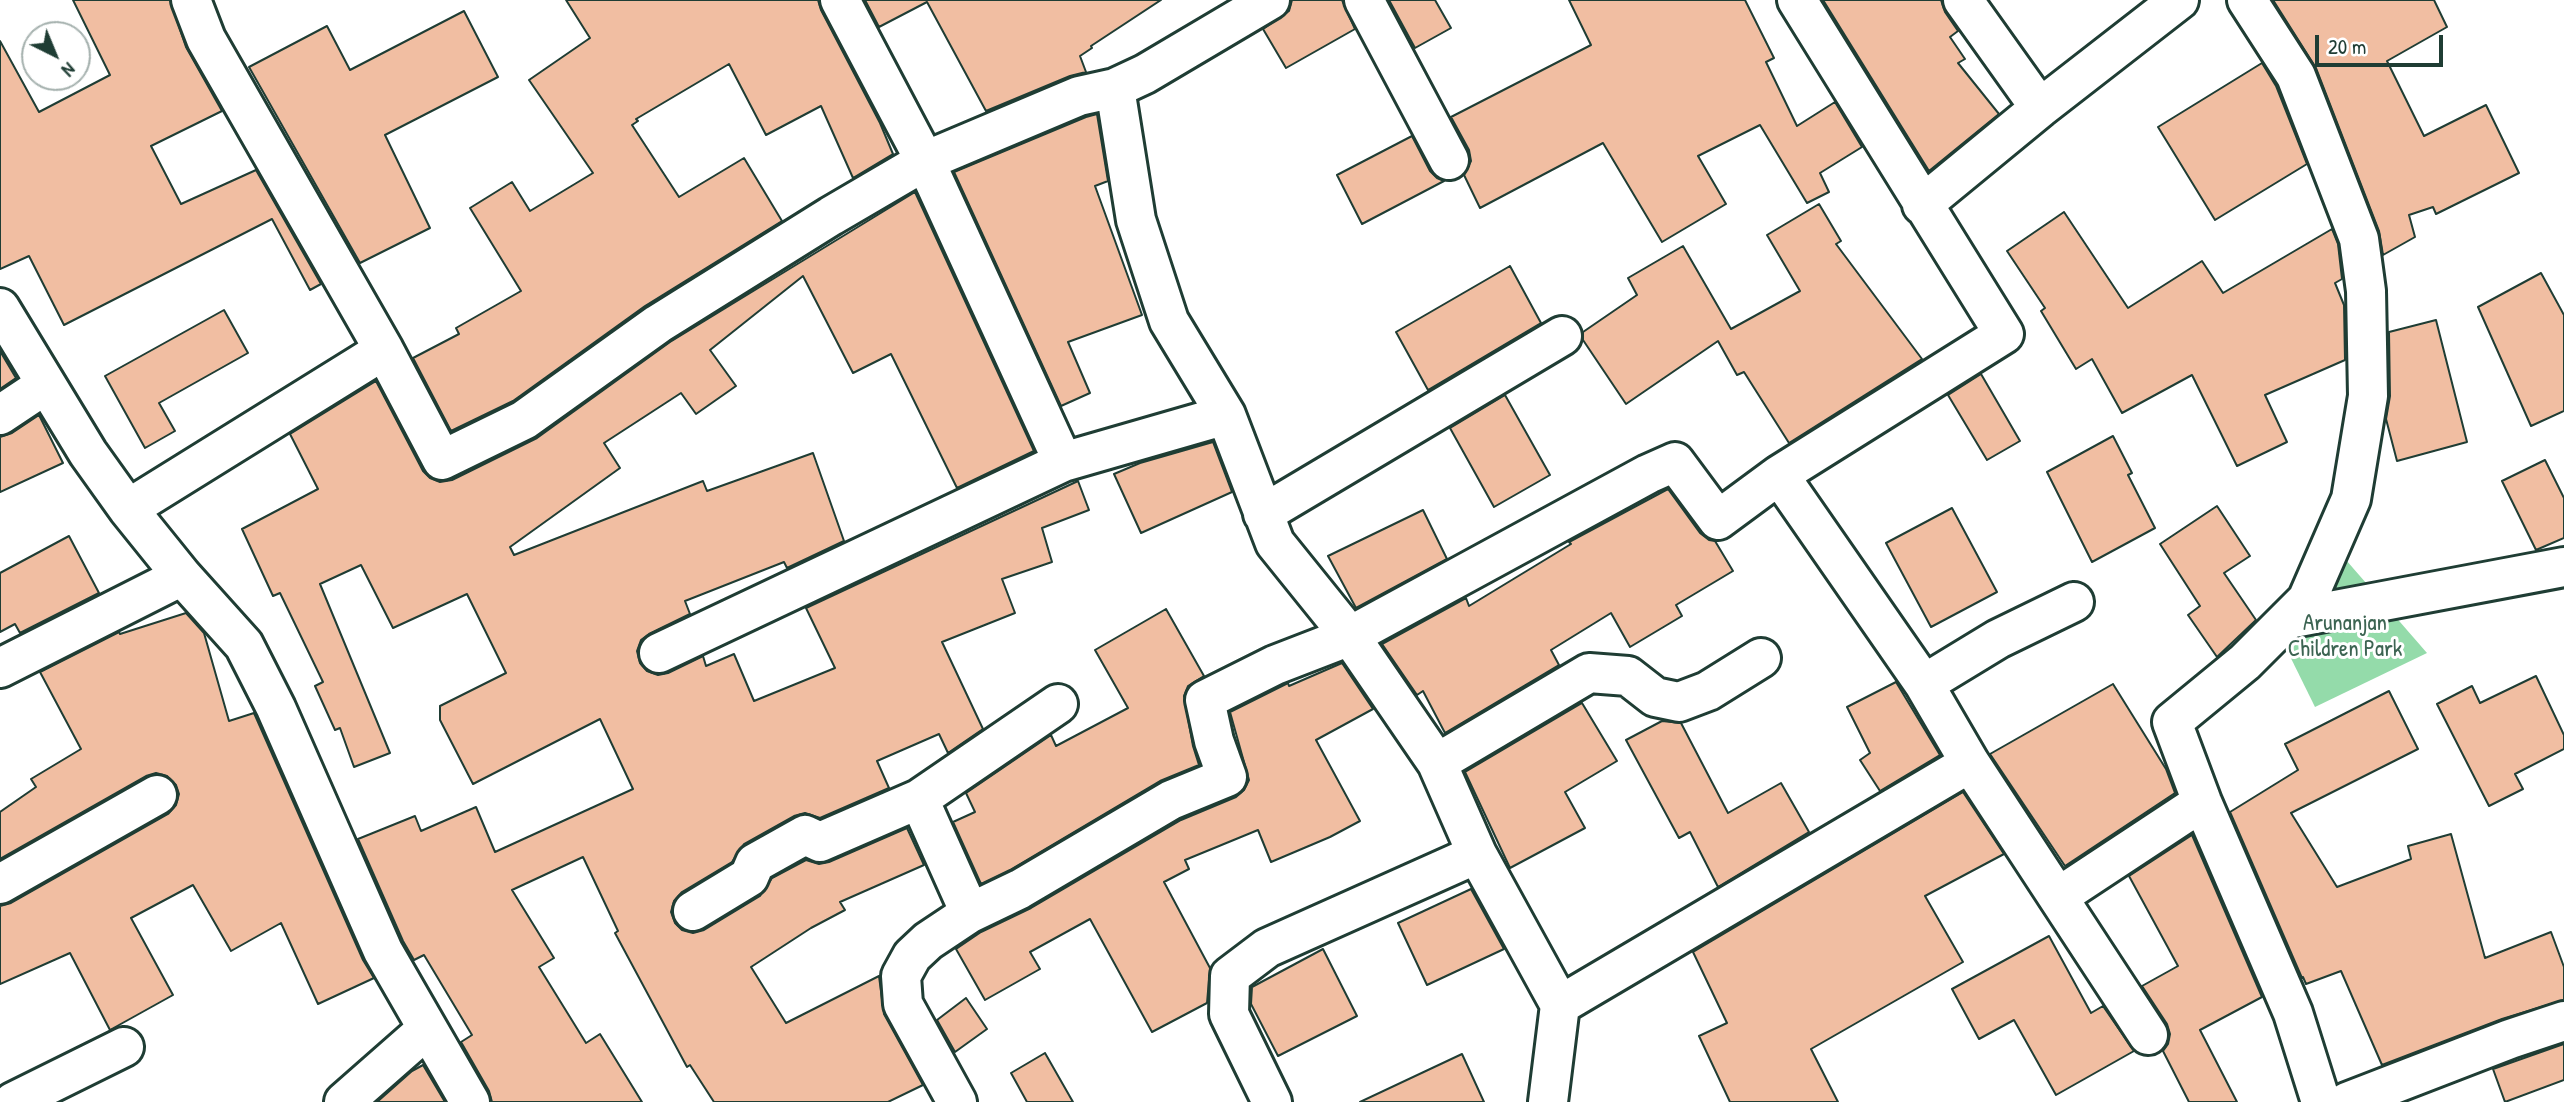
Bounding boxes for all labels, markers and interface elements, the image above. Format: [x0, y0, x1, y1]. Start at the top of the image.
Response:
north arrow [21, 21, 91, 91]
scale bar [2319, 21, 2447, 65]
text: 20 m [2328, 32, 2366, 61]
text: N [56, 57, 82, 83]
park label: Arunanjan Children Park [2288, 610, 2402, 664]

